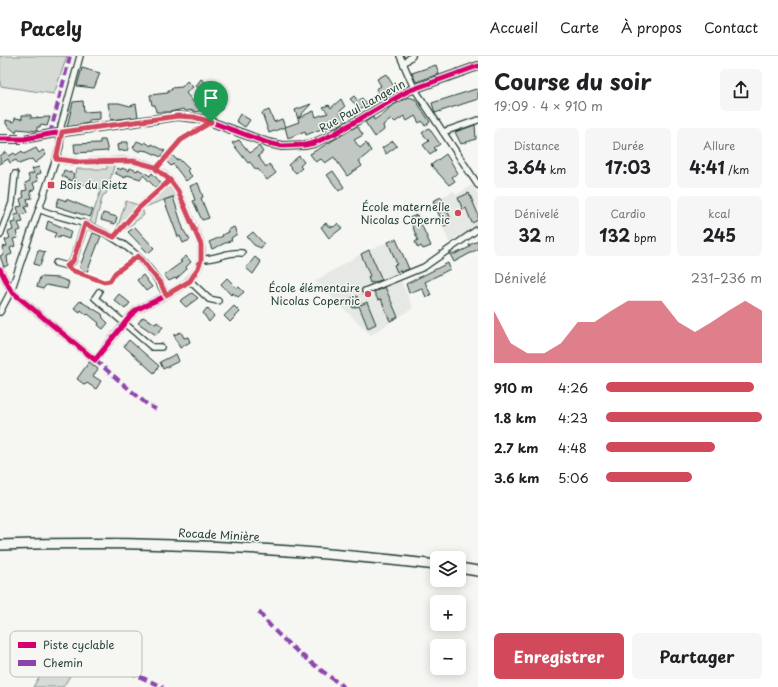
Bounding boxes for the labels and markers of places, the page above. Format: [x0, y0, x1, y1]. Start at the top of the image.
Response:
pin [194, 81, 228, 122]
place label: Bois du Rietz [59, 176, 127, 193]
marker: Bois du Rietz [46, 180, 56, 190]
place label: École maternelle Nicolas Copernic [360, 198, 450, 228]
marker: École maternelle Nicolas Copernic [453, 208, 463, 218]
place label: École élémentaire Nicolas Copernic [269, 279, 361, 309]
marker: École élémentaire Nicolas Copernic [363, 289, 373, 299]

